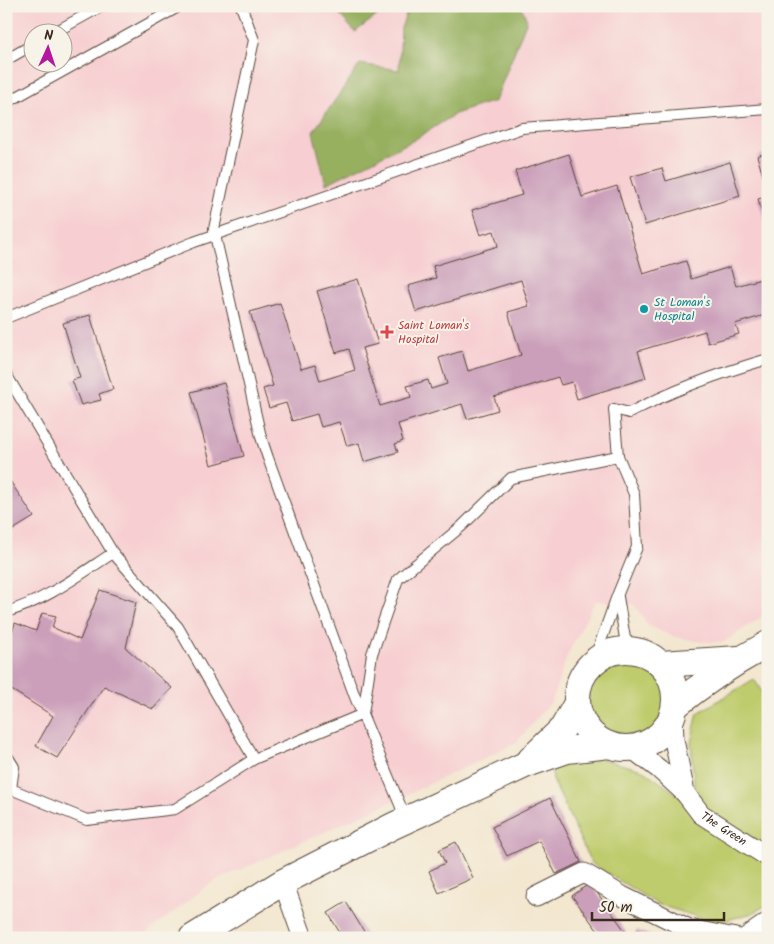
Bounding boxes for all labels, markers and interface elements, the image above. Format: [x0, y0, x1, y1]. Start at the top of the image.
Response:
north arrow [22, 22, 72, 72]
text: N [44, 25, 54, 47]
place label: St Loman's Hospital [654, 293, 710, 326]
marker: St Loman's Hospital [638, 303, 650, 315]
place label: Saint Loman's Hospital [398, 316, 469, 349]
marker: Saint Loman's Hospital [380, 325, 394, 339]
street label: The Green [697, 807, 750, 851]
scale bar [592, 889, 724, 921]
text: 50 m [599, 896, 633, 920]

